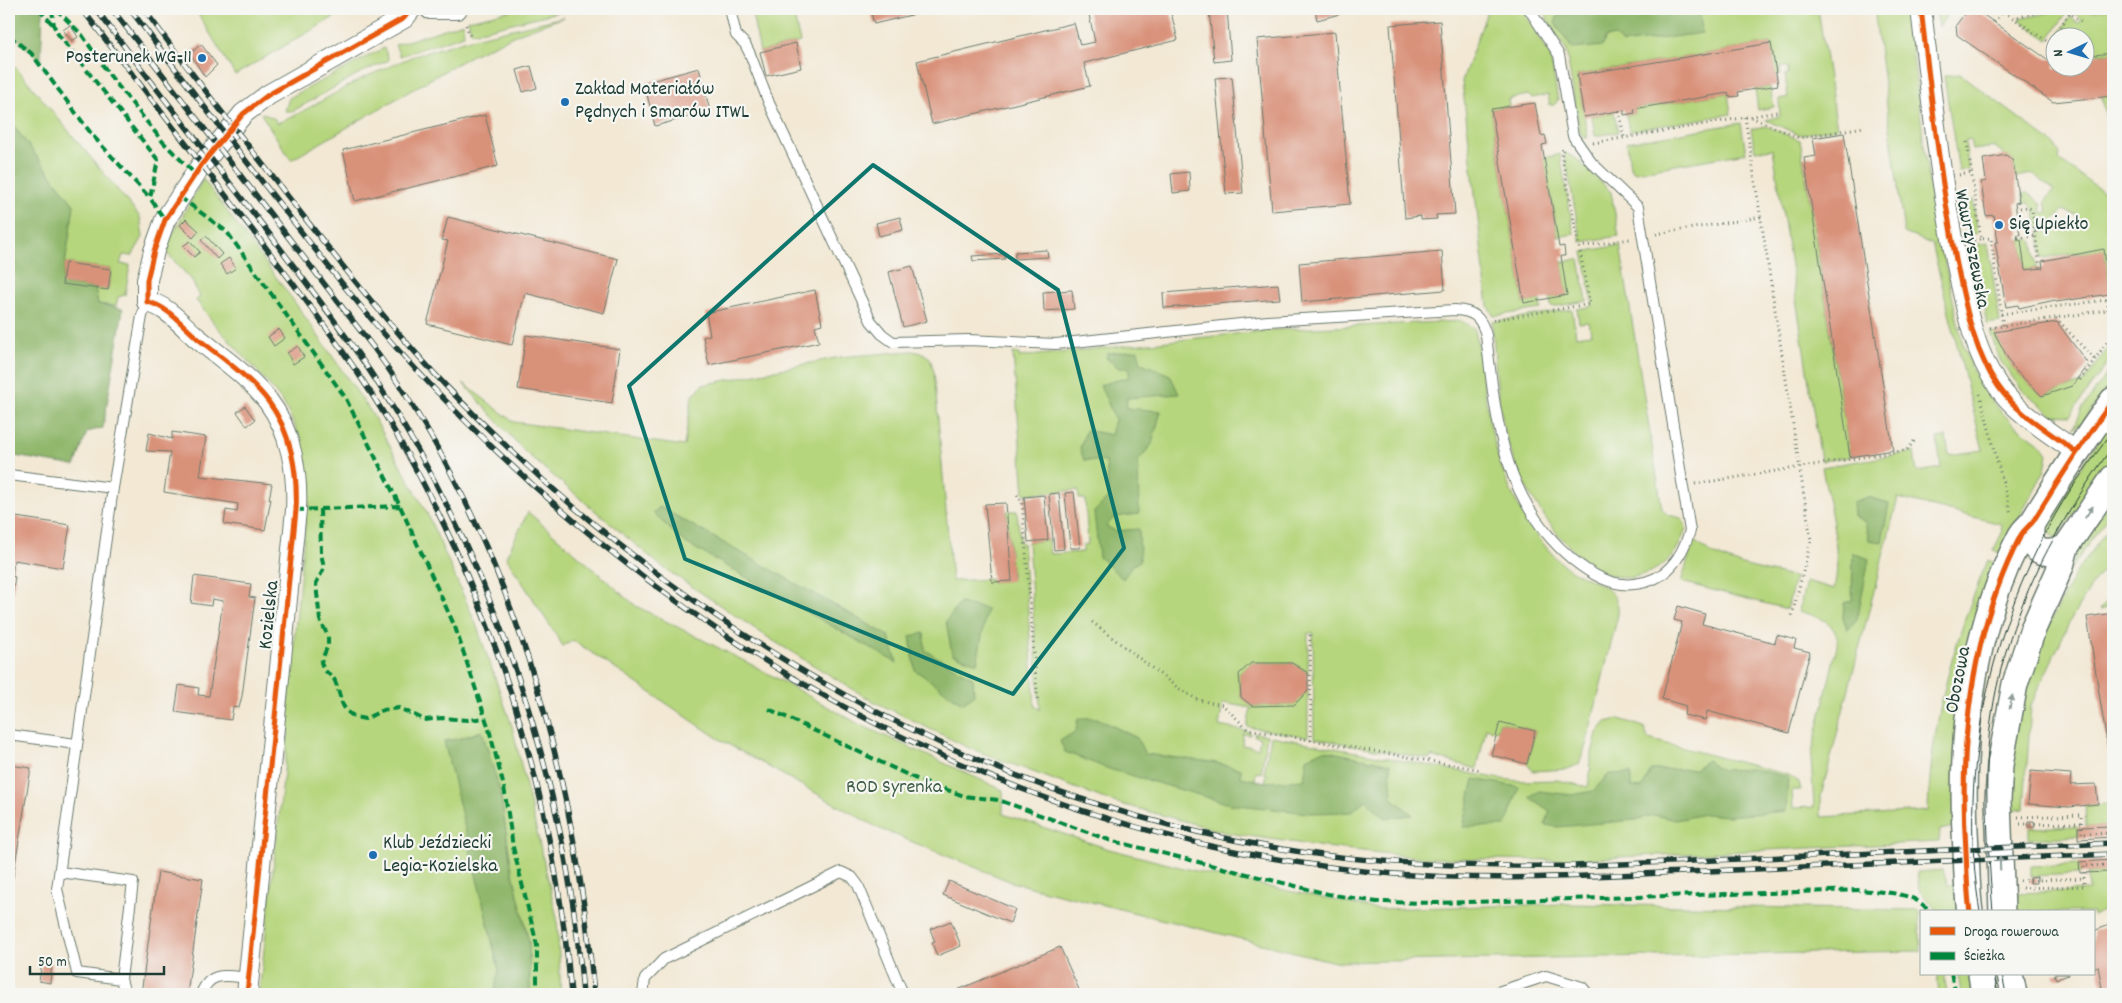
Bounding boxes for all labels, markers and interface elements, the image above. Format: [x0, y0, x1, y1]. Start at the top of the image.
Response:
north arrow [2044, 28, 2094, 78]
place label: Posterunek WG-11 [65, 44, 192, 72]
text: N [2049, 49, 2069, 57]
marker: Posterunek WG-11 [196, 52, 208, 64]
place label: Zakład Materiałów Pędnych i Smarów ITWL [575, 76, 749, 127]
marker: Zakład Materiałów Pędnych i Smarów ITWL [559, 96, 571, 108]
street label: Wawrzyszewska [1946, 187, 1996, 311]
place label: Się Upiekło [2009, 211, 2088, 239]
marker: Się Upiekło [1993, 219, 2005, 231]
one-way arrow [2084, 506, 2094, 519]
street label: Kozielska [252, 579, 288, 651]
street label: Obozowa [1939, 643, 1979, 716]
one-way arrow [2007, 694, 2015, 709]
park label: ROD Syrenka [846, 774, 943, 802]
place label: Klub Jeździecki Legia-Kozielska [383, 830, 498, 881]
marker: Klub Jeździecki Legia-Kozielska [367, 849, 379, 861]
one-way arrow [1995, 855, 2003, 871]
legend [1920, 910, 2094, 976]
text: Droga rowerowa [1964, 922, 2059, 944]
scale bar [30, 943, 164, 975]
text: Ścieżka [1964, 946, 2005, 968]
text: 50 m [38, 952, 67, 974]

